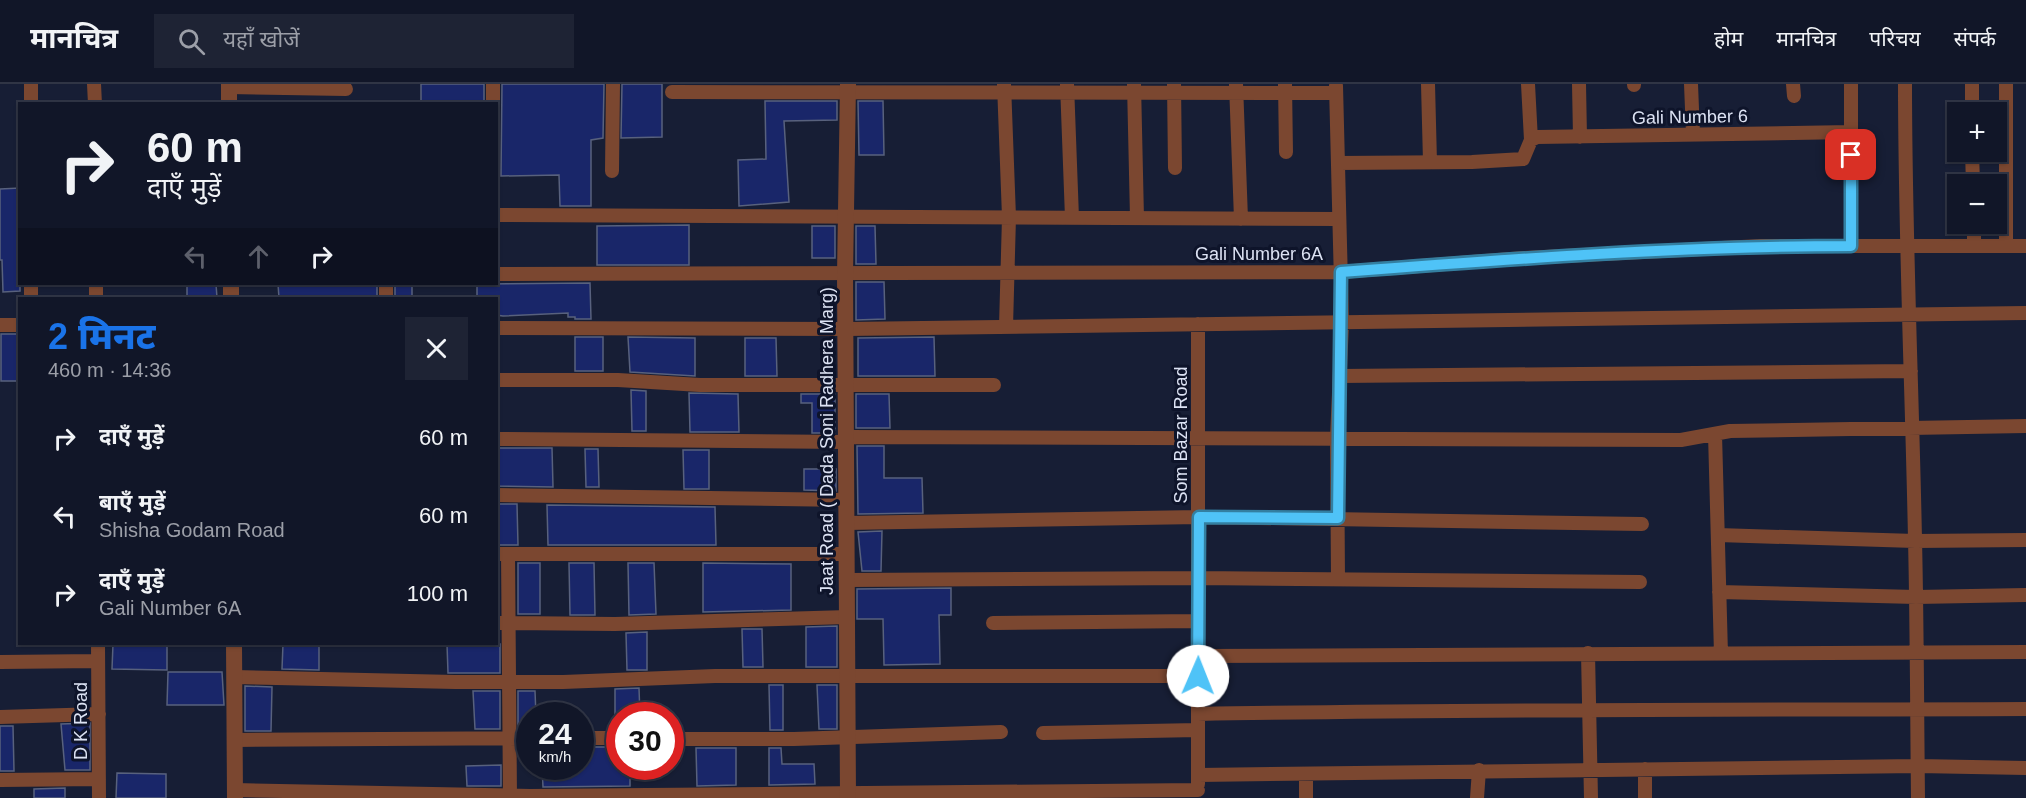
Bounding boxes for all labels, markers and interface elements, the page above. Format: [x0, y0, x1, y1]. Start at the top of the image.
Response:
search box [154, 14, 574, 68]
text: मानचित्र [30, 23, 118, 54]
icon: search [175, 25, 208, 58]
text: यहाँ खोजें [223, 27, 300, 52]
text: होम [1714, 27, 1743, 50]
text: मानचित्र [1776, 27, 1836, 50]
text: परिचय [1869, 27, 1921, 50]
text: संपर्क [1954, 27, 1996, 50]
map controls [1947, 102, 2007, 234]
button: + [1947, 102, 2007, 162]
street label: Gali Number 6 [1632, 106, 1748, 128]
text: 60 m [147, 124, 243, 171]
icon: right [48, 126, 126, 204]
pin [1825, 129, 1876, 180]
icon: arrive [1834, 138, 1867, 171]
text: दाएँ मुड़ें [147, 173, 221, 203]
button: − [1947, 174, 2007, 234]
icon: left [179, 240, 212, 273]
icon: ahead [242, 240, 275, 273]
icon: right [305, 240, 338, 273]
street label: Gali Number 6A [1195, 244, 1323, 264]
street label: Jaat Road ( Dada Soni Radhera Marg) [817, 287, 837, 595]
text: 2 मिनट [48, 316, 156, 357]
button: close [405, 317, 468, 380]
text: 460 m · 14:36 [48, 359, 171, 381]
street label: Som Bazar Road [1171, 366, 1191, 504]
icon: right [48, 422, 81, 455]
text: दाएँ मुड़ें [99, 424, 164, 449]
text: 60 m [419, 425, 468, 450]
text: बाएँ मुड़ें [99, 490, 165, 515]
icon: left [48, 500, 81, 533]
text: 60 m [419, 503, 468, 528]
text: Shisha Godam Road [99, 519, 285, 541]
text: दाएँ मुड़ें [99, 568, 164, 593]
icon: right [48, 578, 81, 611]
text: 100 m [407, 581, 468, 606]
text: Gali Number 6A [99, 597, 241, 619]
position arrow [1166, 644, 1230, 708]
street label: D K Road [71, 682, 91, 760]
speed limit sign: 30 [606, 702, 684, 780]
text: 24 [538, 717, 572, 750]
text: km/h [539, 748, 571, 765]

